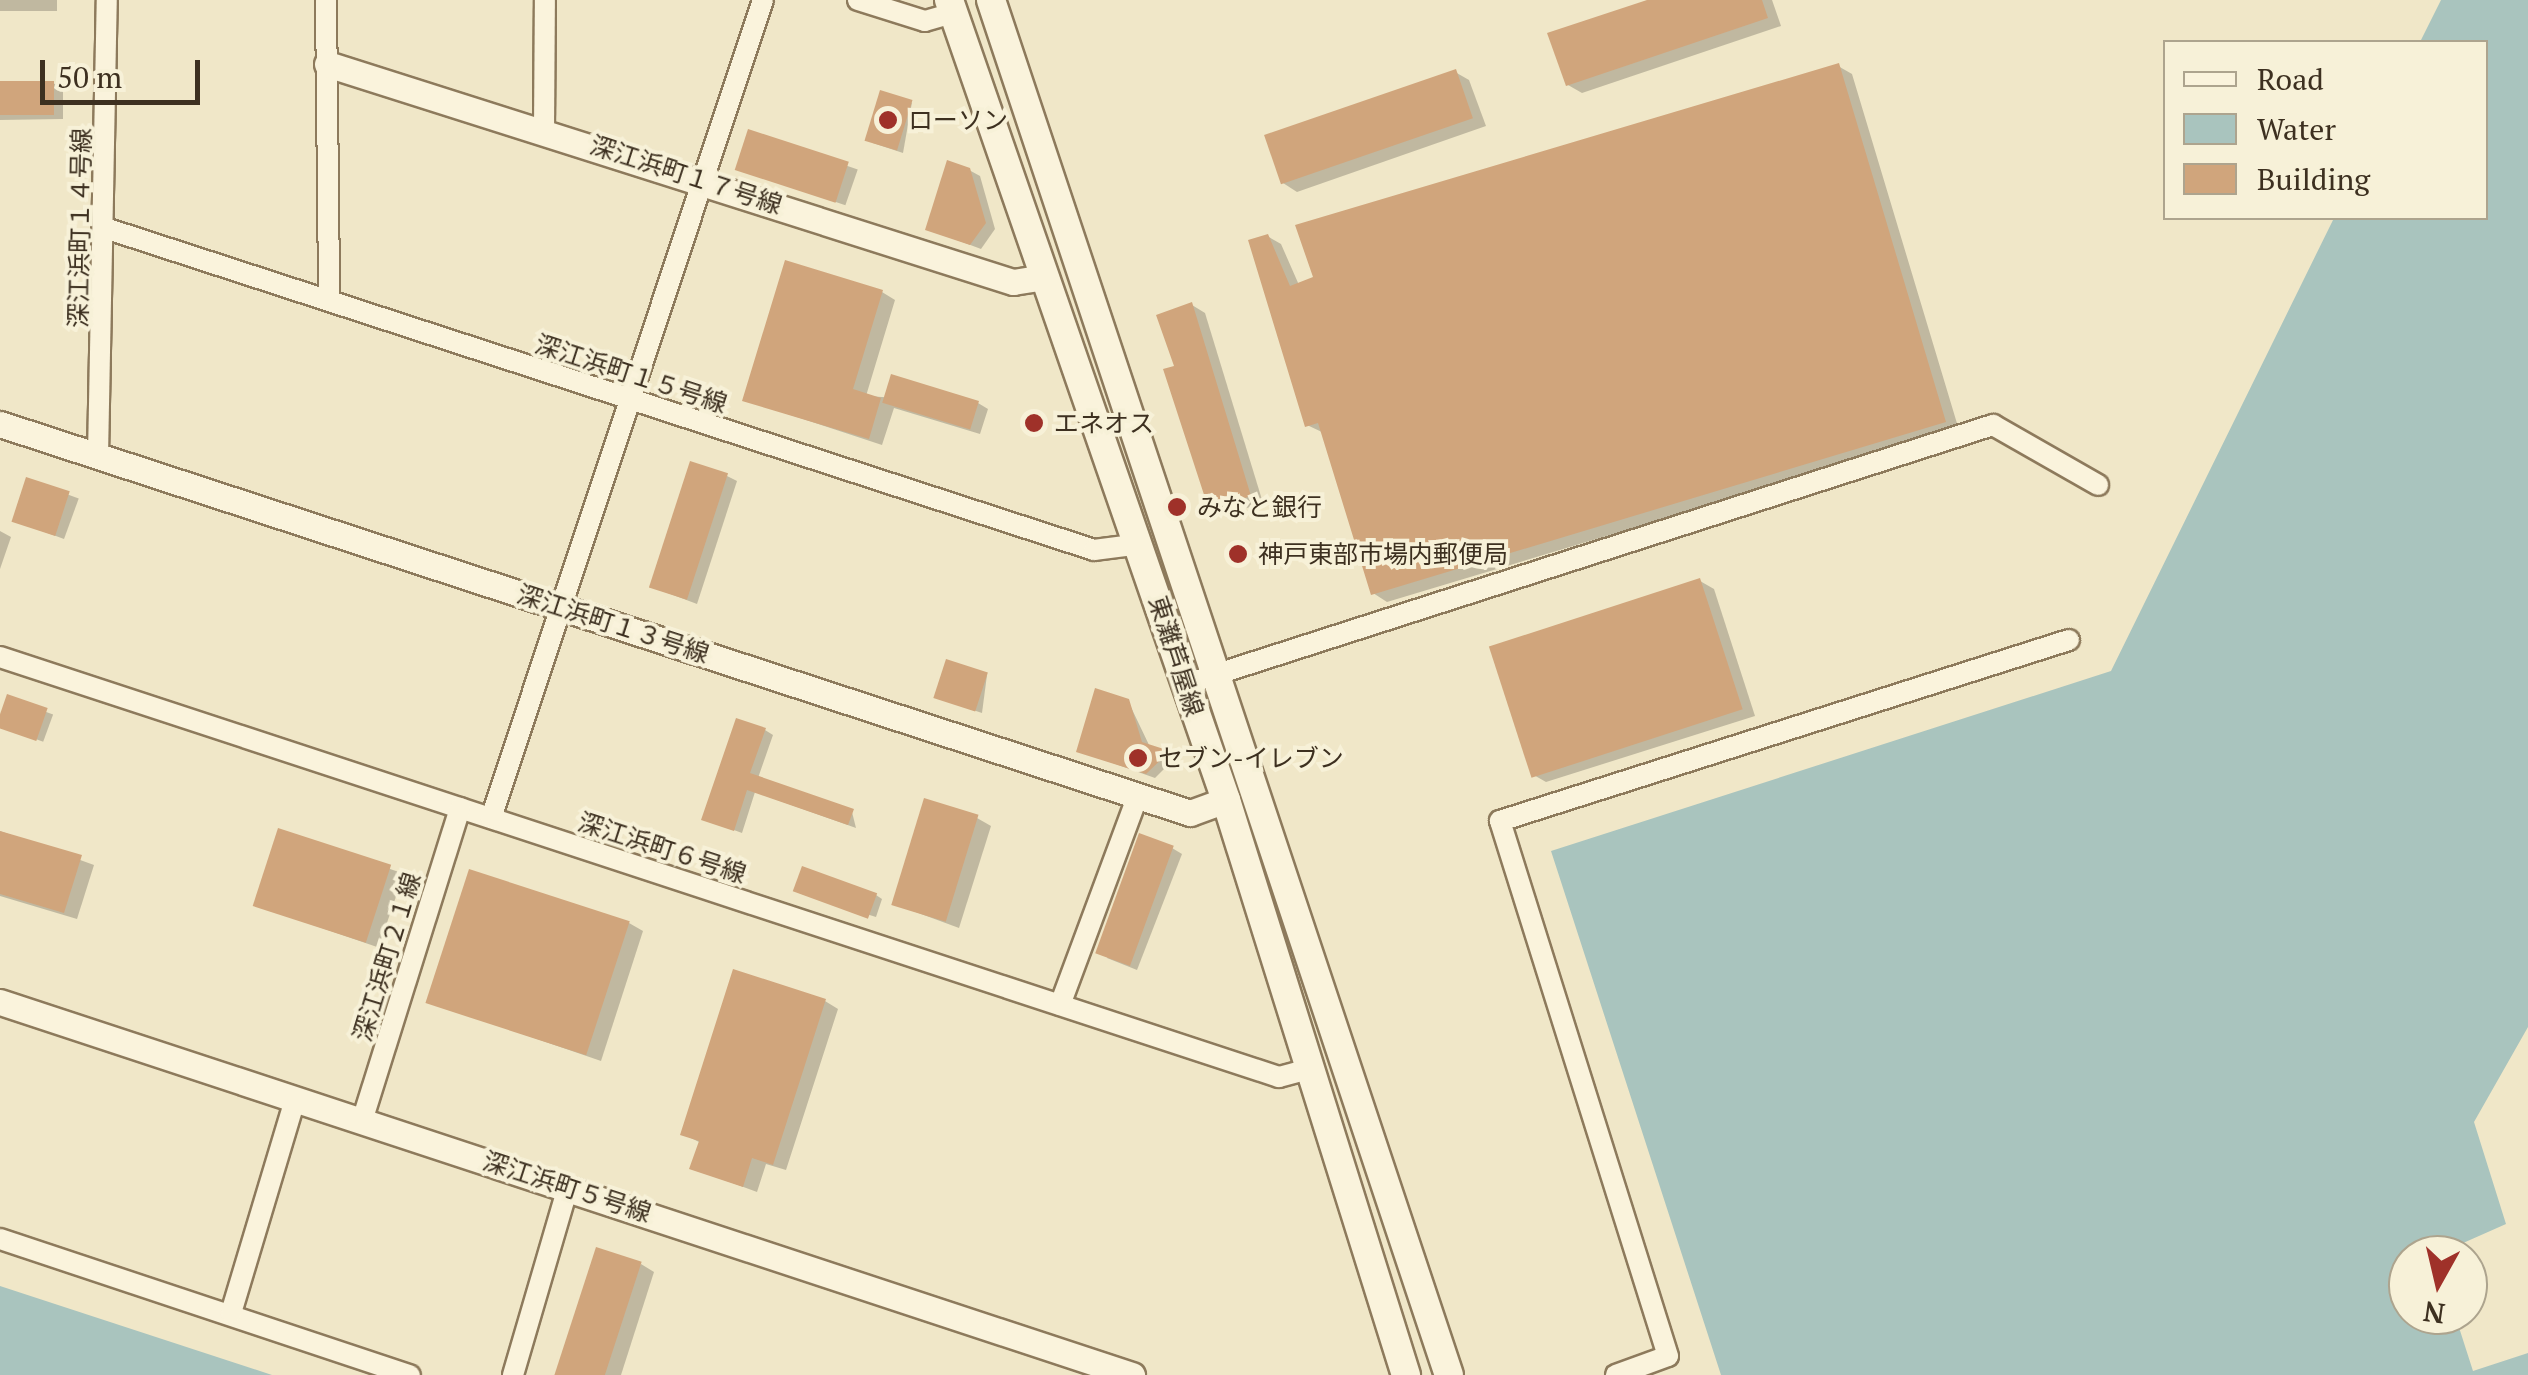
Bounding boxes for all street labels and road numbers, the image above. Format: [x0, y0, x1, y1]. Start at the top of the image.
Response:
street label: 深江浜町１４号線 [63, 128, 97, 328]
street label: 深江浜町１７号線 [586, 130, 786, 220]
street label: 深江浜町１５号線 [531, 329, 731, 419]
street label: 深江浜町１３号線 [513, 579, 713, 669]
street label: 東灘芦屋線 [1142, 592, 1210, 720]
street label: 深江浜町６号線 [574, 807, 750, 889]
street label: 深江浜町２１線 [347, 869, 427, 1045]
street label: 深江浜町５号線 [479, 1146, 655, 1228]

